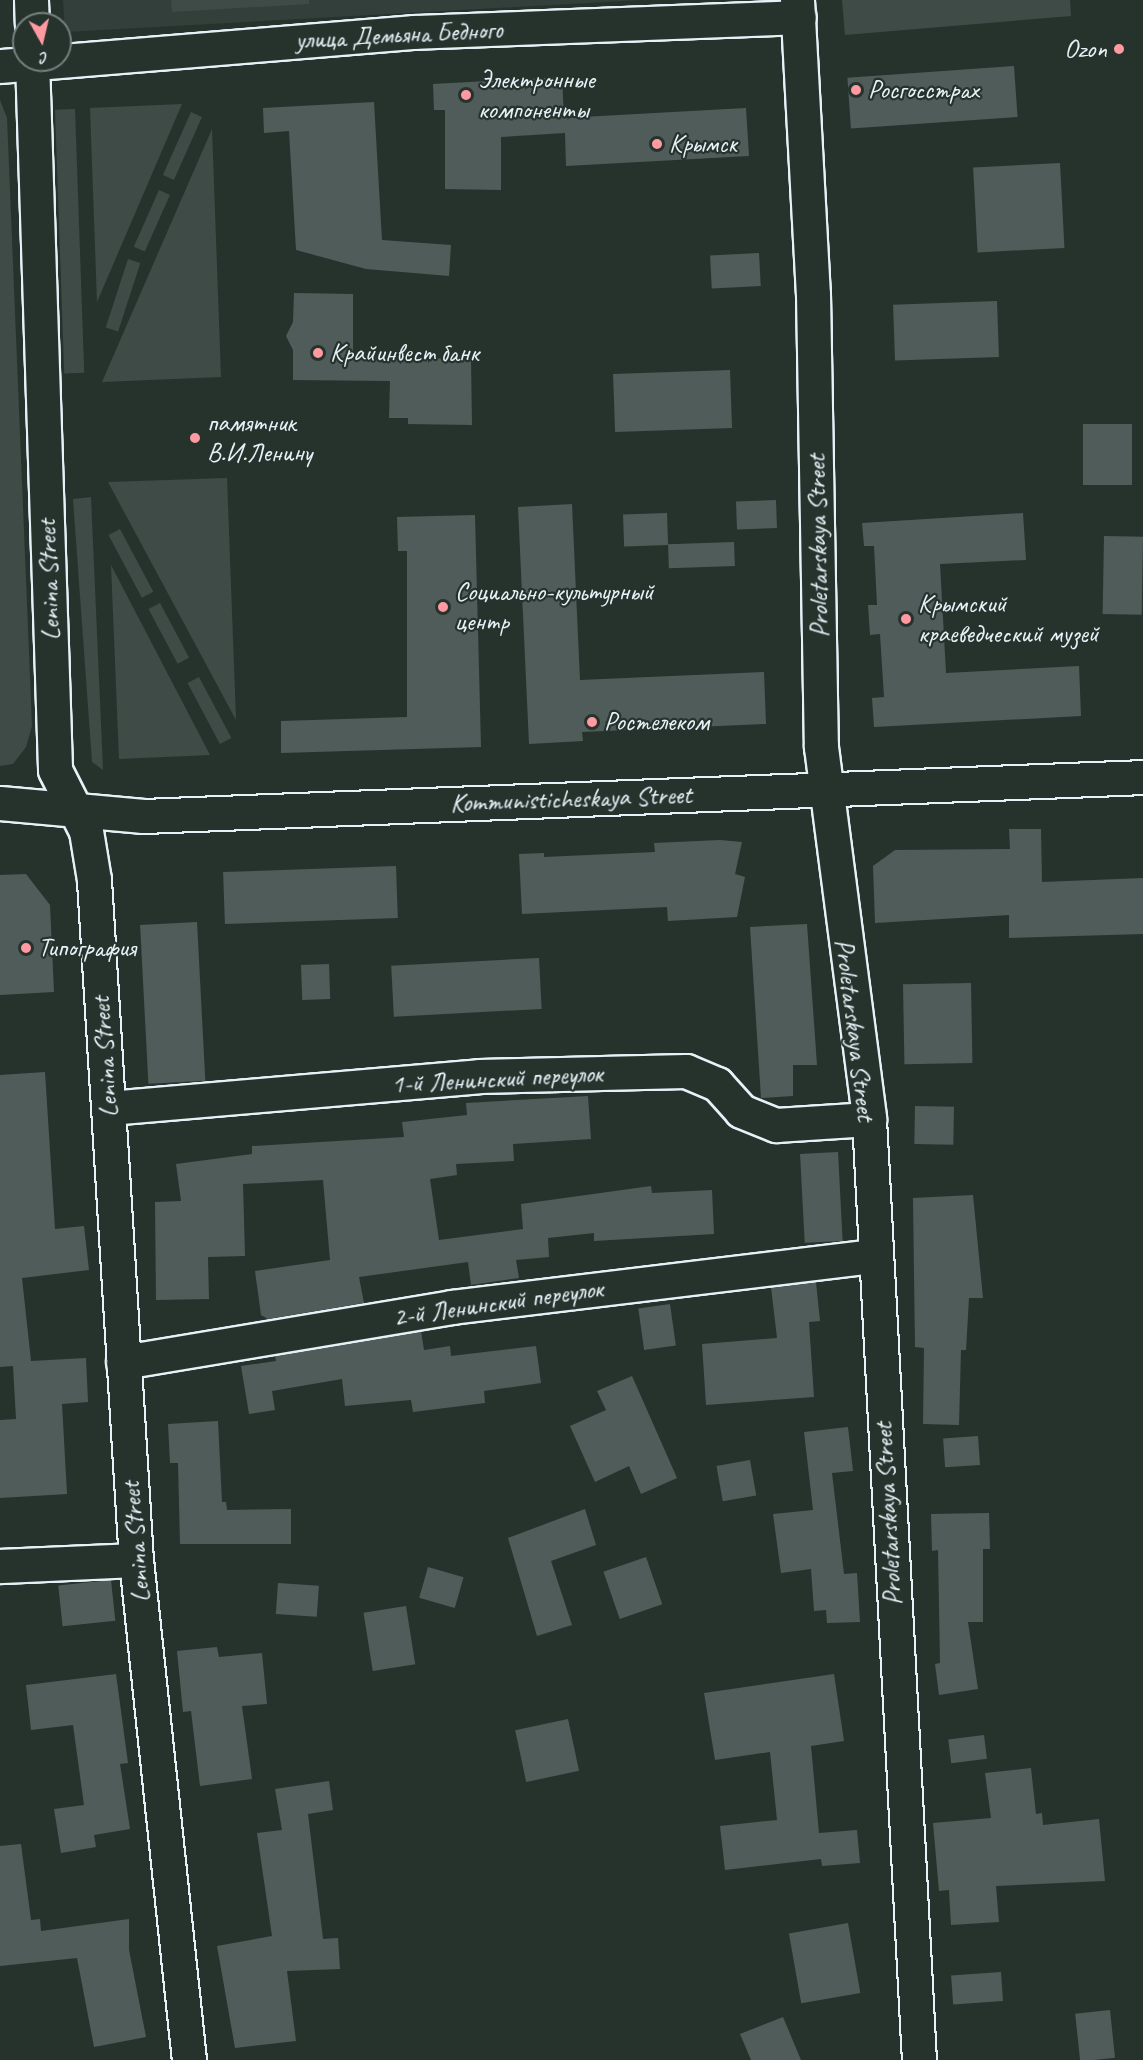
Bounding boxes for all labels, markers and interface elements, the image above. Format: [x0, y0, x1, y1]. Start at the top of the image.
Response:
north arrow [12, 12, 72, 72]
street label: улица Демьяна Бедного [295, 14, 503, 56]
place label: Ozon [1064, 33, 1107, 65]
marker: Ozon [1112, 42, 1126, 56]
text: С [39, 47, 50, 68]
place label: Электронные компоненты [478, 64, 595, 125]
place label: Росгосстрах [868, 74, 979, 106]
marker: Росгосстрах [849, 83, 863, 97]
marker: Электронные компоненты [459, 88, 473, 102]
place label: Крымск [669, 128, 737, 160]
marker: Крымск [650, 137, 664, 151]
place label: Крайинвест банк [330, 337, 480, 369]
marker: Крайинвест банк [311, 346, 325, 360]
place label: памятник В.И.Ленину [207, 407, 312, 468]
marker: памятник В.И.Ленину [188, 431, 202, 445]
street label: Proletarskaya Street [801, 454, 835, 638]
street label: Lenina Street [31, 519, 67, 641]
place label: Социально-культурный центр [455, 576, 654, 638]
place label: Крымский краеведческий музей [918, 588, 1098, 650]
marker: Социально-культурный центр [436, 600, 450, 614]
marker: Крымский краеведческий музей [899, 612, 913, 626]
place label: Ростелеком [604, 706, 709, 738]
marker: Ростелеком [585, 715, 599, 729]
street label: Kommunisticheskaya Street [450, 779, 692, 819]
place label: Типография [38, 932, 136, 964]
street label: Proletarskaya Street [828, 937, 882, 1123]
marker: Типография [19, 941, 33, 955]
street label: Lenina Street [85, 995, 125, 1119]
street label: 1-й Ленинский переулок [391, 1058, 603, 1100]
street label: 2-й Ленинский переулок [391, 1273, 605, 1333]
street label: Proletarskaya Street [868, 1422, 908, 1606]
street label: Lenina Street [115, 1480, 157, 1604]

